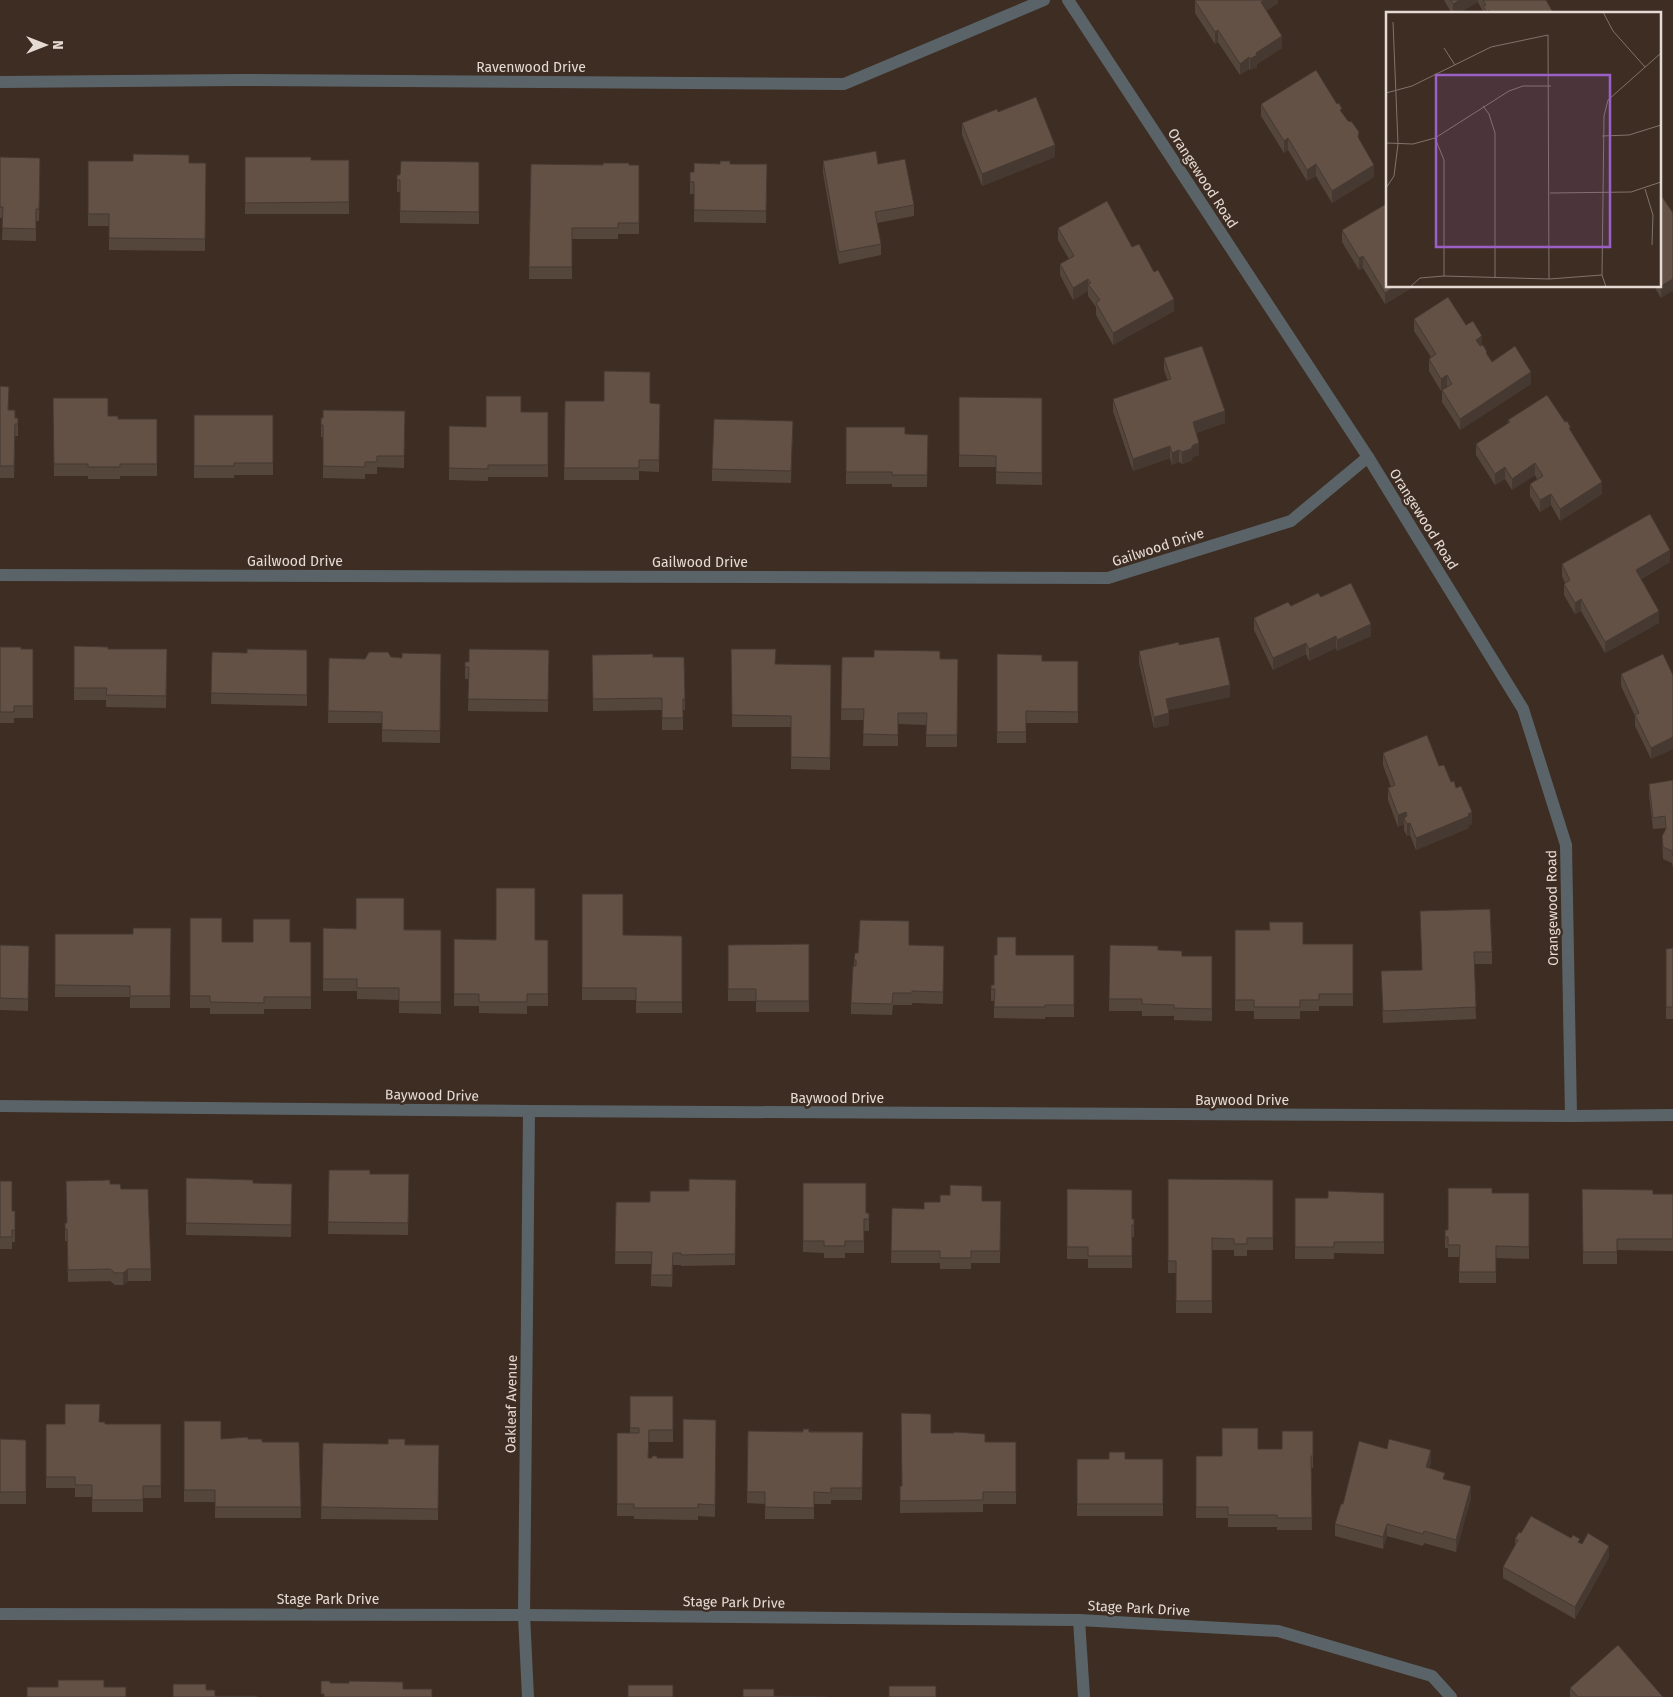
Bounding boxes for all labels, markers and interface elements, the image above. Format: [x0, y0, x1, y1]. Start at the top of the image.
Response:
inset map [1386, 12, 1660, 288]
north arrow [20, 20, 70, 70]
text: N [49, 40, 66, 50]
street label: Ravenwood Drive [476, 59, 586, 76]
street label: Orangewood Road [1164, 125, 1241, 231]
street label: Orangewood Road [1386, 466, 1461, 573]
street label: Gailwood Drive [1110, 525, 1206, 570]
street label: Gailwood Drive [247, 553, 343, 570]
street label: Gailwood Drive [652, 554, 748, 571]
street label: Orangewood Road [1543, 850, 1562, 966]
street label: Baywood Drive [385, 1086, 479, 1105]
street label: Baywood Drive [790, 1090, 884, 1107]
street label: Baywood Drive [1195, 1092, 1289, 1109]
street label: Oakleaf Avenue [502, 1355, 521, 1453]
street label: Stage Park Drive [277, 1591, 379, 1608]
street label: Stage Park Drive [683, 1593, 785, 1612]
street label: Stage Park Drive [1087, 1597, 1191, 1620]

